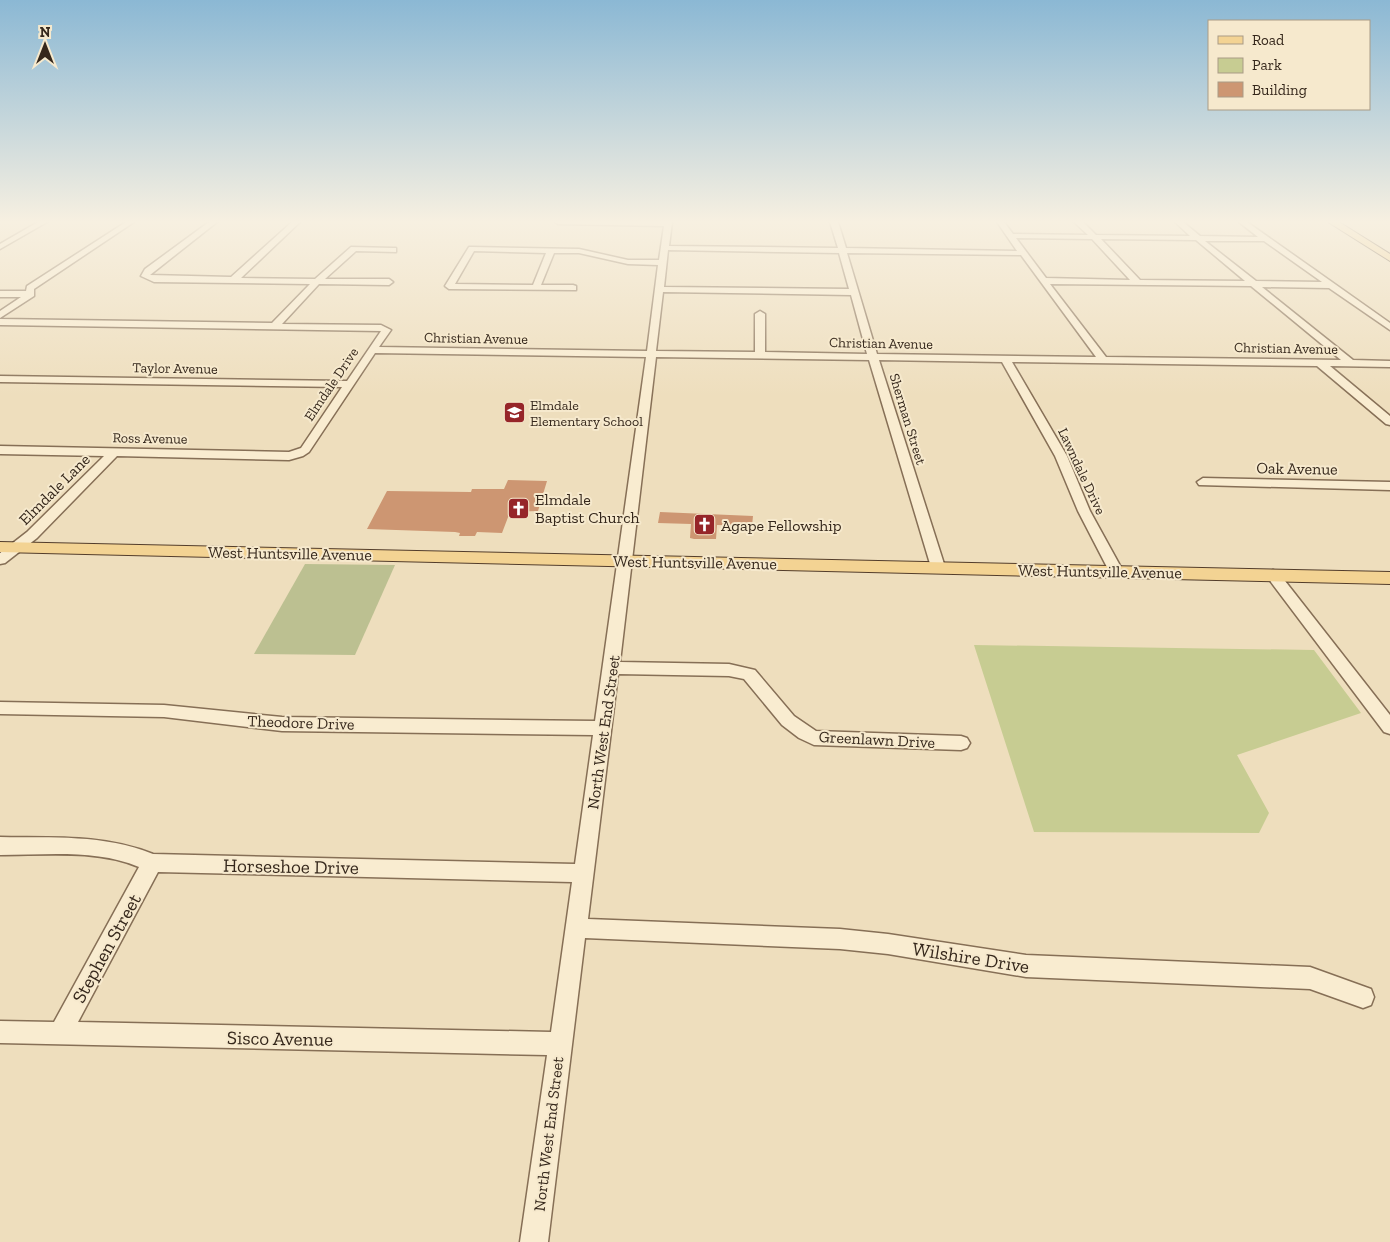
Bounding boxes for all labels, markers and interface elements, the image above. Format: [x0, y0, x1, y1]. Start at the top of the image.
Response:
north arrow [20, 20, 70, 70]
legend [1208, 20, 1370, 110]
text: N [40, 24, 51, 41]
text: Road [1252, 31, 1285, 49]
text: Park [1252, 56, 1282, 74]
text: Building [1252, 81, 1307, 99]
street label: Christian Avenue [424, 329, 528, 348]
street label: Christian Avenue [829, 334, 933, 353]
street label: Christian Avenue [1234, 339, 1338, 358]
street label: Elmdale Drive [301, 344, 362, 424]
street label: Taylor Avenue [132, 359, 218, 378]
street label: Sherman Street [886, 371, 930, 468]
place label: Elmdale Elementary School [530, 397, 643, 430]
school or university icon: Elmdale Elementary School [502, 401, 526, 425]
street label: Lawndale Drive [1054, 425, 1109, 518]
street label: Ross Avenue [112, 429, 188, 448]
street label: Elmdale Lane [15, 450, 94, 529]
street label: Oak Avenue [1256, 458, 1338, 479]
place label: Elmdale Baptist Church [535, 490, 640, 527]
church icon: Elmdale Baptist Church [507, 496, 531, 520]
church icon: Agape Fellowship [693, 513, 717, 537]
place label: Agape Fellowship [721, 516, 842, 535]
street label: West Huntsville Avenue [208, 543, 372, 564]
street label: West Huntsville Avenue [613, 552, 777, 573]
street label: West Huntsville Avenue [1018, 561, 1182, 582]
street label: North West End Street [583, 654, 624, 810]
street label: Theodore Drive [247, 711, 355, 734]
street label: Greenlawn Drive [818, 727, 936, 752]
street label: Horseshoe Drive [223, 854, 359, 879]
street label: Stephen Street [67, 890, 146, 1007]
street label: Wilshire Drive [911, 937, 1031, 978]
street label: Sisco Avenue [227, 1026, 333, 1051]
street label: North West End Street [530, 1056, 567, 1212]

